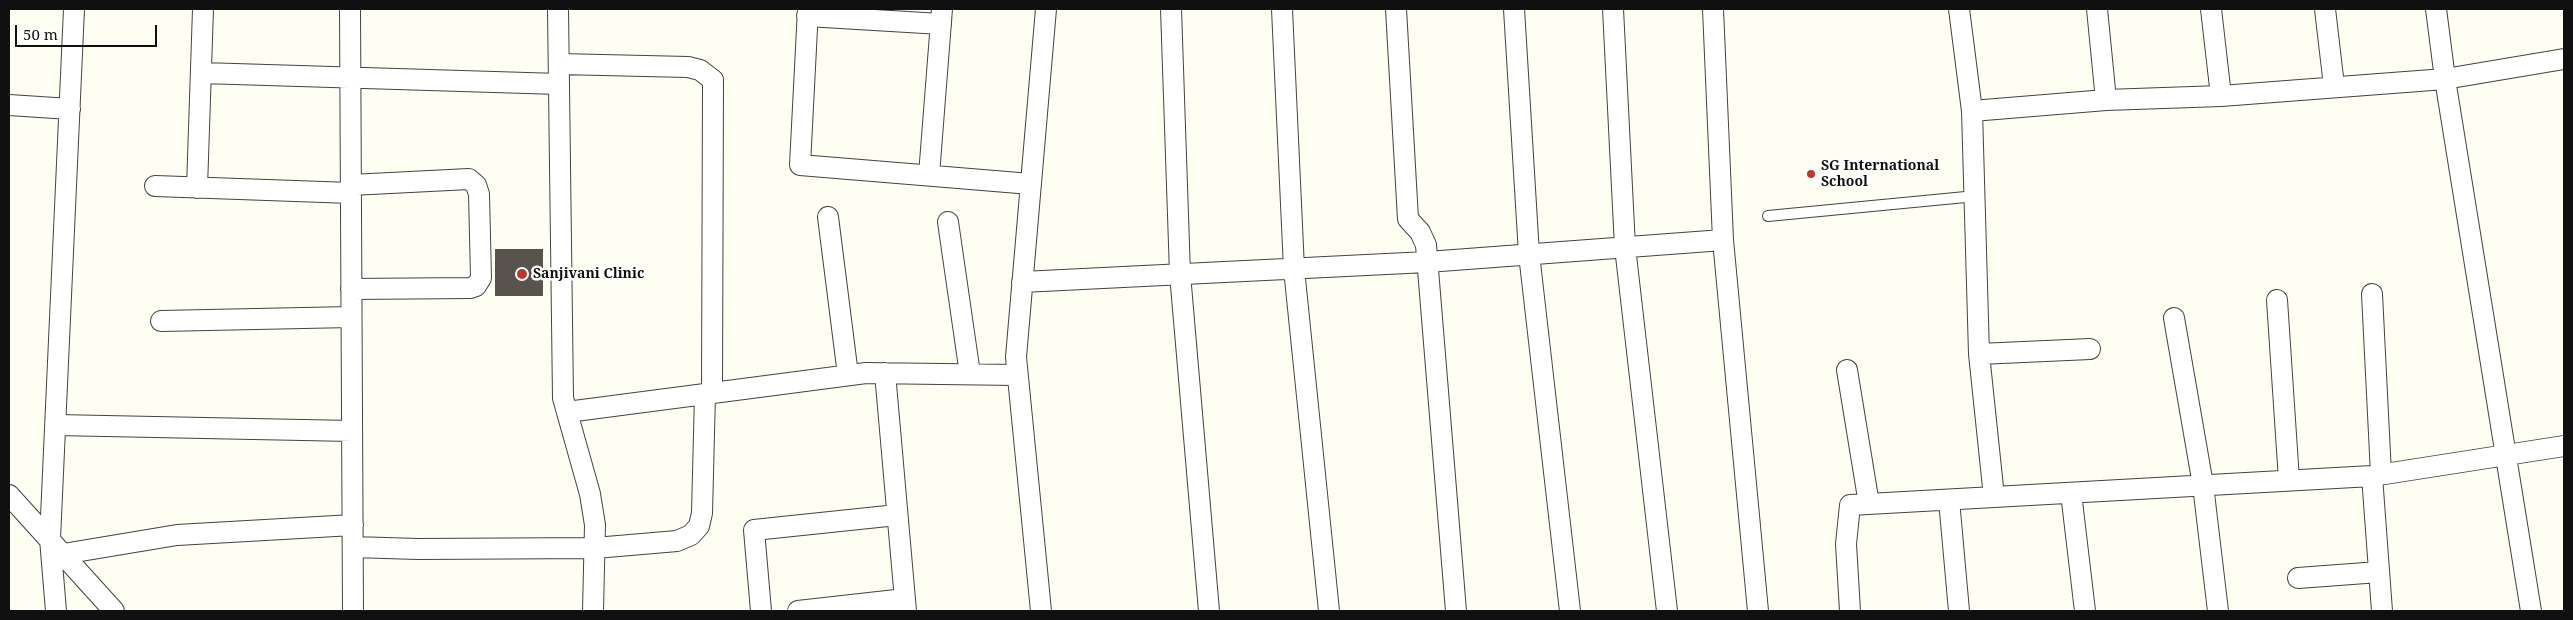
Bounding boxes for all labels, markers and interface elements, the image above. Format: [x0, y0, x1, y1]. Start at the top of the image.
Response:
scale bar [18, 15, 160, 47]
text: 50 m [23, 24, 58, 44]
place label: SG International School [1821, 158, 1939, 190]
marker: SG International School [1805, 168, 1817, 180]
place label: Sanjivani Clinic [533, 266, 644, 282]
marker: Sanjivani Clinic [515, 267, 529, 281]

